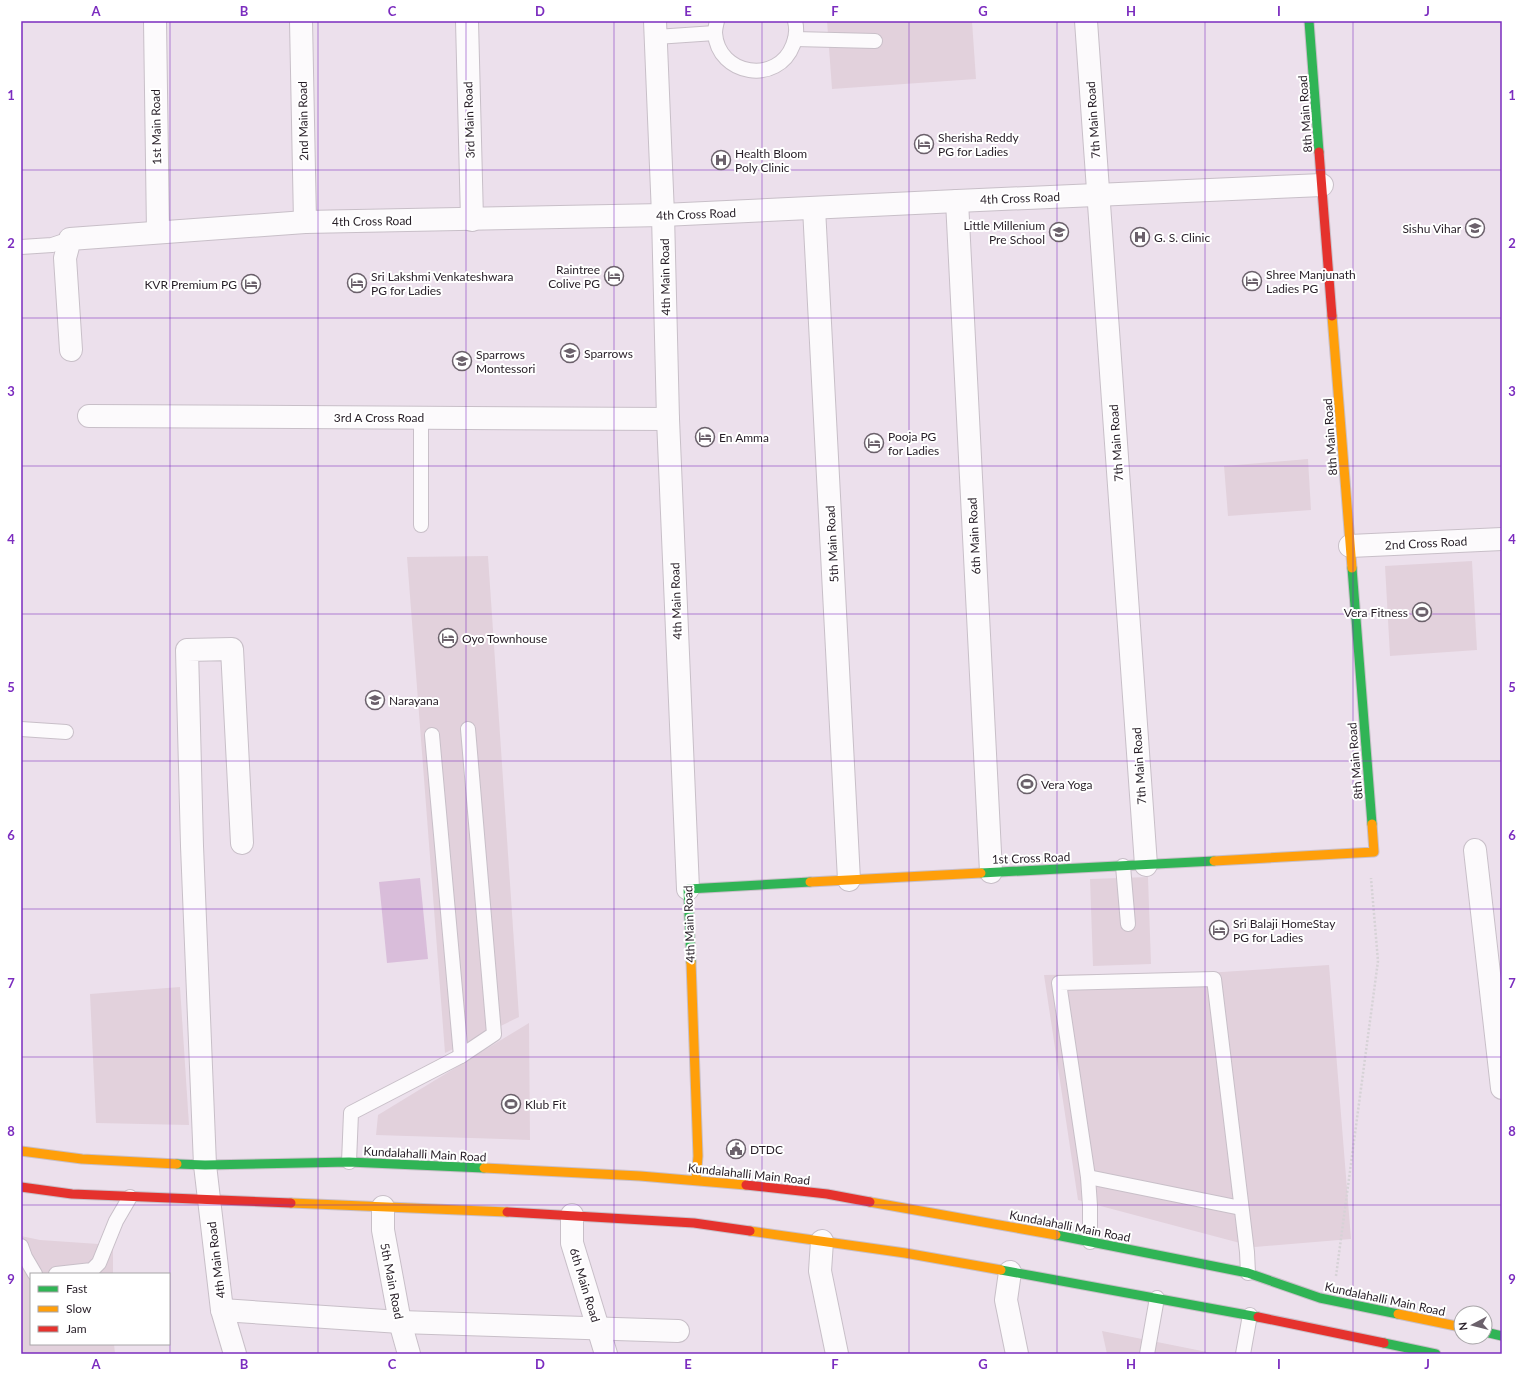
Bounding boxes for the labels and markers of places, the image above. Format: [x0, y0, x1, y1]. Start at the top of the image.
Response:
place label: Sherisha Reddy PG for Ladies [938, 130, 1020, 159]
hotel icon: Sherisha Reddy PG for Ladies [913, 133, 935, 155]
place label: Health Bloom Poly Clinic [735, 146, 807, 175]
hospital icon: Health Bloom Poly Clinic [710, 149, 732, 171]
school or university icon: Sishu Vihar [1464, 217, 1486, 239]
place label: Little Millenium Pre School [963, 218, 1045, 247]
school or university icon: Little Millenium Pre School [1048, 221, 1070, 243]
place label: Sishu Vihar [1402, 221, 1462, 236]
hospital icon: G. S. Clinic [1129, 226, 1151, 248]
place label: G. S. Clinic [1154, 230, 1210, 245]
place label: Raintree Colive PG [548, 262, 600, 291]
hotel icon: Raintree Colive PG [603, 265, 625, 287]
place label: Shree Manjunath Ladies PG [1266, 267, 1356, 296]
place label: Sri Lakshmi Venkateshwara PG for Ladies [371, 269, 514, 298]
hotel icon: Shree Manjunath Ladies PG [1241, 270, 1263, 292]
hotel icon: Sri Lakshmi Venkateshwara PG for Ladies [346, 272, 368, 294]
hotel icon: KVR Premium PG [240, 273, 262, 295]
place label: KVR Premium PG [144, 277, 237, 292]
school or university icon: Sparrows [559, 342, 581, 364]
place label: Sparrows [584, 346, 633, 361]
place label: Sparrows Montessori [476, 347, 536, 376]
school or university icon: Sparrows Montessori [451, 350, 473, 372]
hotel icon: En Amma [694, 426, 716, 448]
place label: Pooja PG for Ladies [888, 429, 939, 458]
place label: En Amma [719, 430, 769, 445]
hotel icon: Pooja PG for Ladies [863, 432, 885, 454]
sports icon: Vera Fitness [1411, 601, 1433, 623]
place label: Vera Fitness [1344, 605, 1408, 620]
hotel icon: Oyo Townhouse [437, 627, 459, 649]
place label: Oyo Townhouse [462, 631, 547, 646]
school or university icon: Narayana [364, 689, 386, 711]
place label: Narayana [389, 693, 439, 708]
sports icon: Vera Yoga [1016, 773, 1038, 795]
place label: Vera Yoga [1041, 777, 1093, 792]
place label: Sri Balaji HomeStay PG for Ladies [1233, 916, 1336, 945]
hotel icon: Sri Balaji HomeStay PG for Ladies [1208, 919, 1230, 941]
sports icon: Klub Fit [500, 1093, 522, 1115]
place label: Klub Fit [525, 1097, 567, 1112]
public building icon: DTDC [725, 1138, 747, 1160]
place label: DTDC [750, 1142, 783, 1157]

